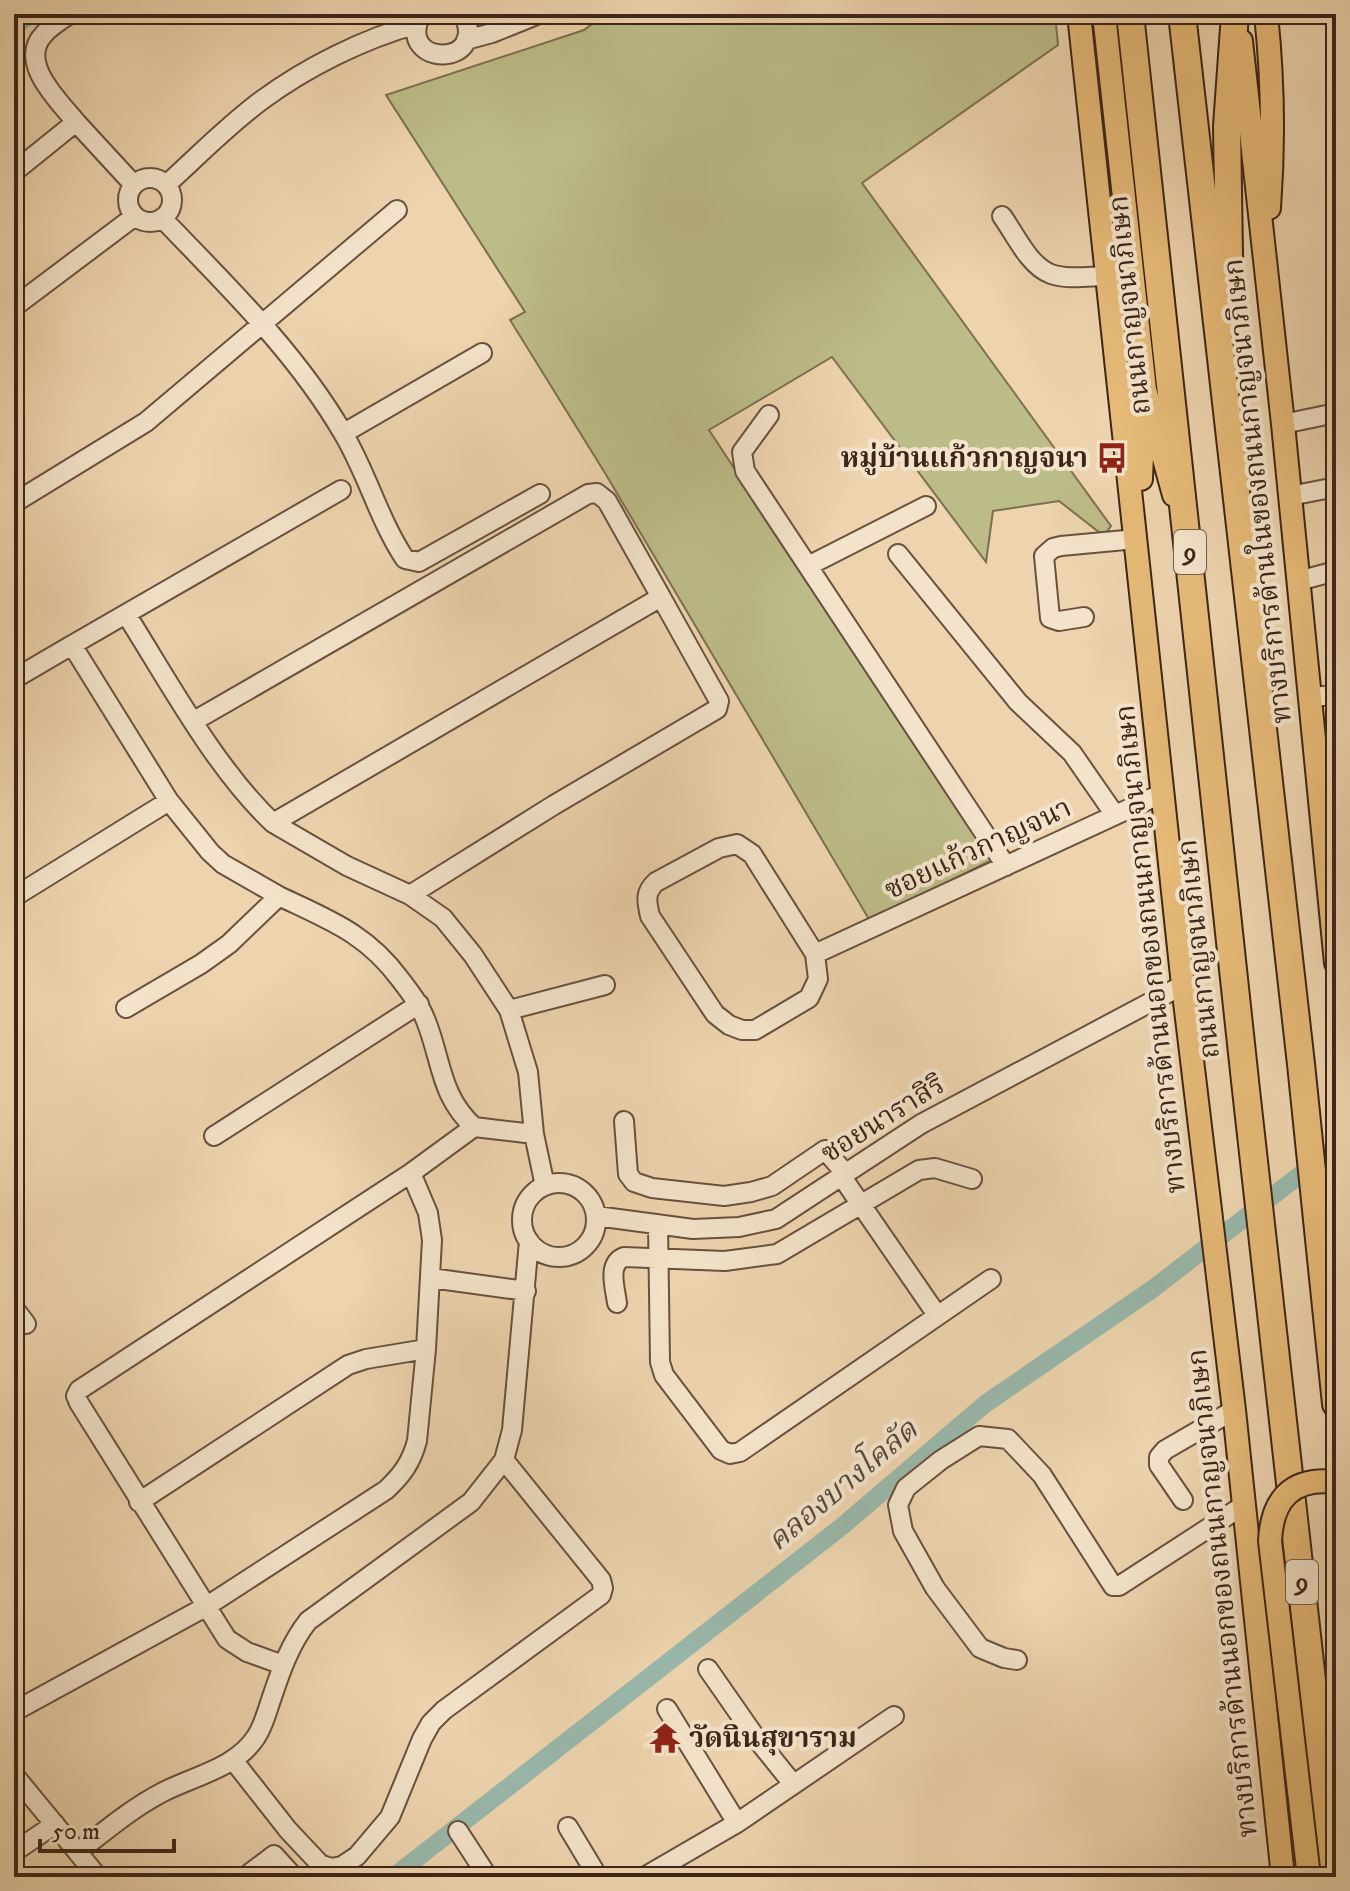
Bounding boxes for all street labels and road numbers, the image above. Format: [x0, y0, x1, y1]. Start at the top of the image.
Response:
street label: ถนนกาญจนาภิเษก [1101, 193, 1159, 417]
street label: ทางบริการด้านในของถนนกาญจนาภิเษก [1213, 257, 1300, 726]
road number: 9 [1174, 530, 1206, 574]
street label: ทางบริการด้านนอกของถนนกาญจนาภิเษก [1108, 703, 1194, 1195]
street label: ซอยแก้วกาญจนา [879, 790, 1077, 908]
street label: ถนนกาญจนาภิเษก [1170, 837, 1228, 1061]
street label: ซอยนาราสิริ [814, 1067, 952, 1171]
street label: ทางบริการด้านนอกของถนนกาญจนาภิเษก [1180, 1347, 1266, 1839]
road number: 9 [1286, 1560, 1318, 1604]

